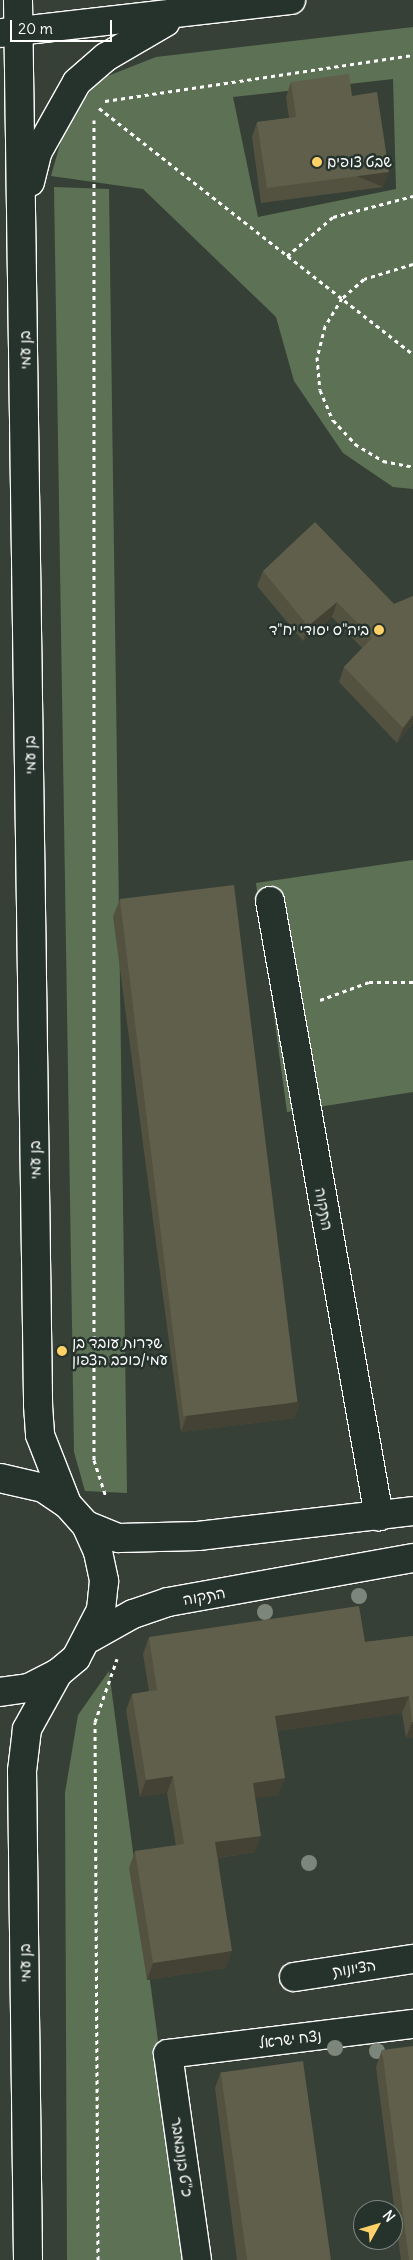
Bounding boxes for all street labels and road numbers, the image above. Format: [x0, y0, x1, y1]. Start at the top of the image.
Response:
street label: בן עמי [16, 330, 34, 370]
street label: בן עמי [21, 735, 39, 775]
street label: בן עמי [26, 1140, 44, 1180]
street label: התקוה [311, 1186, 337, 1232]
street label: התקוה [181, 1583, 227, 1609]
street label: בן עמי [16, 1943, 34, 1983]
street label: הציונות [331, 1956, 377, 1980]
street label: נצח ישראל [258, 2026, 322, 2052]
street label: כ"ט בנובמבר [167, 2116, 197, 2198]

